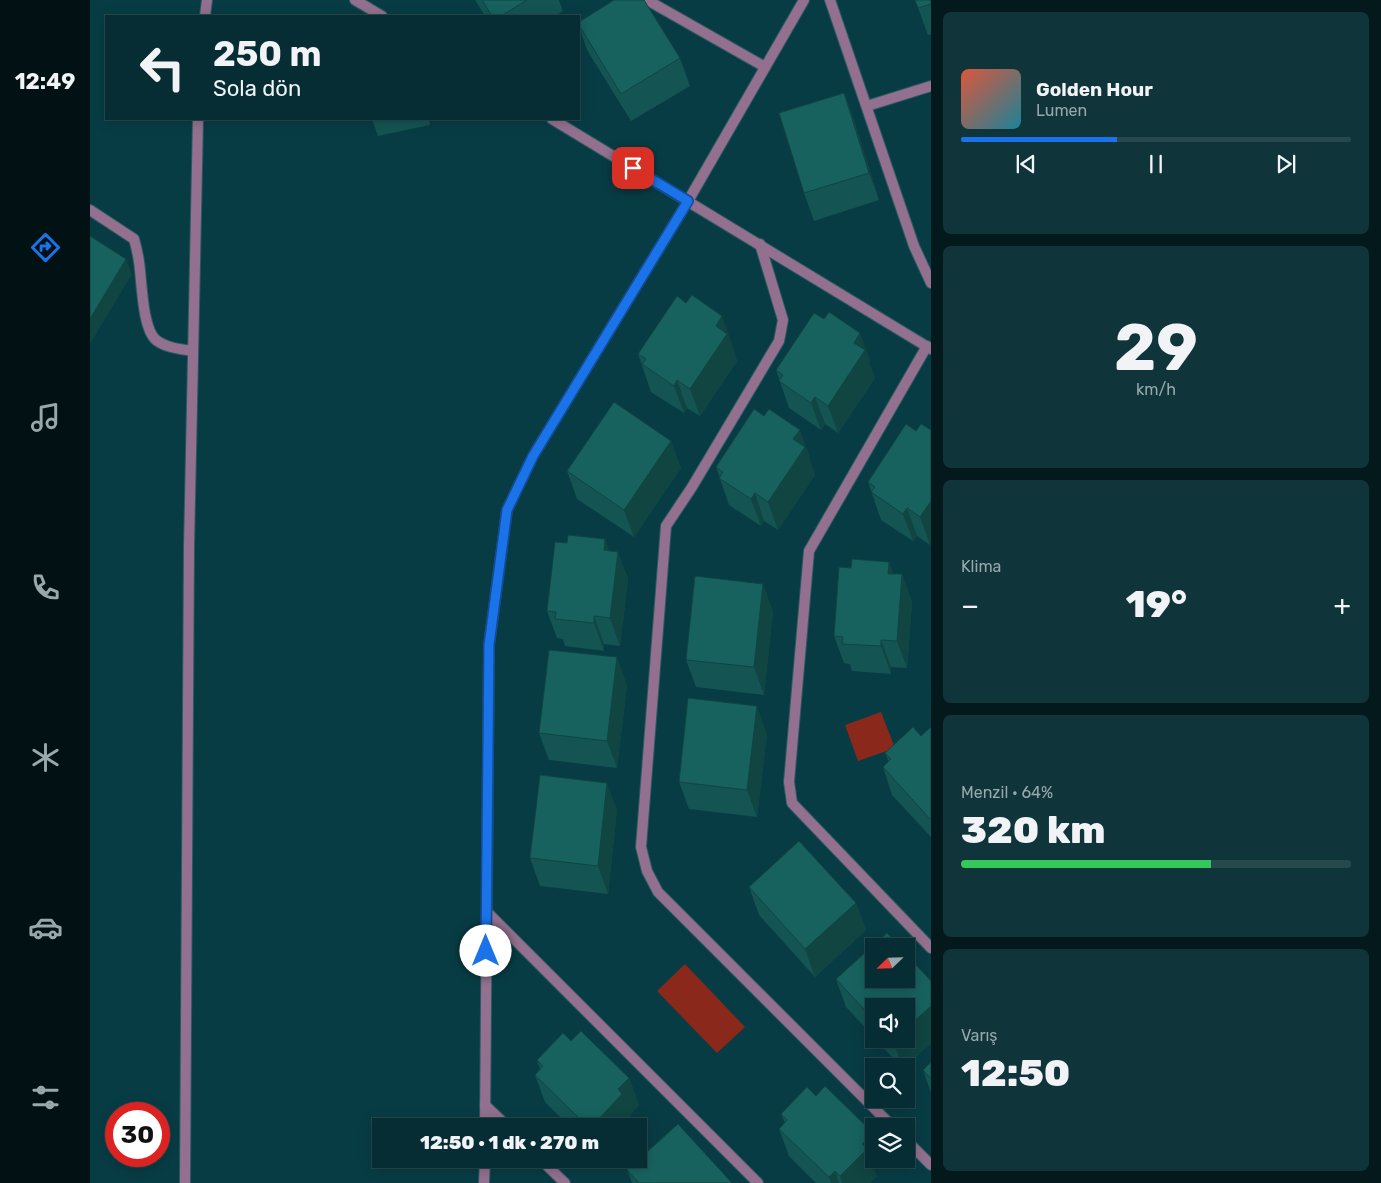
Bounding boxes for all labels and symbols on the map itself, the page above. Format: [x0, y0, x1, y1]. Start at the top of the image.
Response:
pin [612, 147, 654, 189]
position arrow [459, 924, 511, 976]
north arrow [865, 938, 915, 988]
speed limit sign: 30 [105, 1102, 170, 1167]

